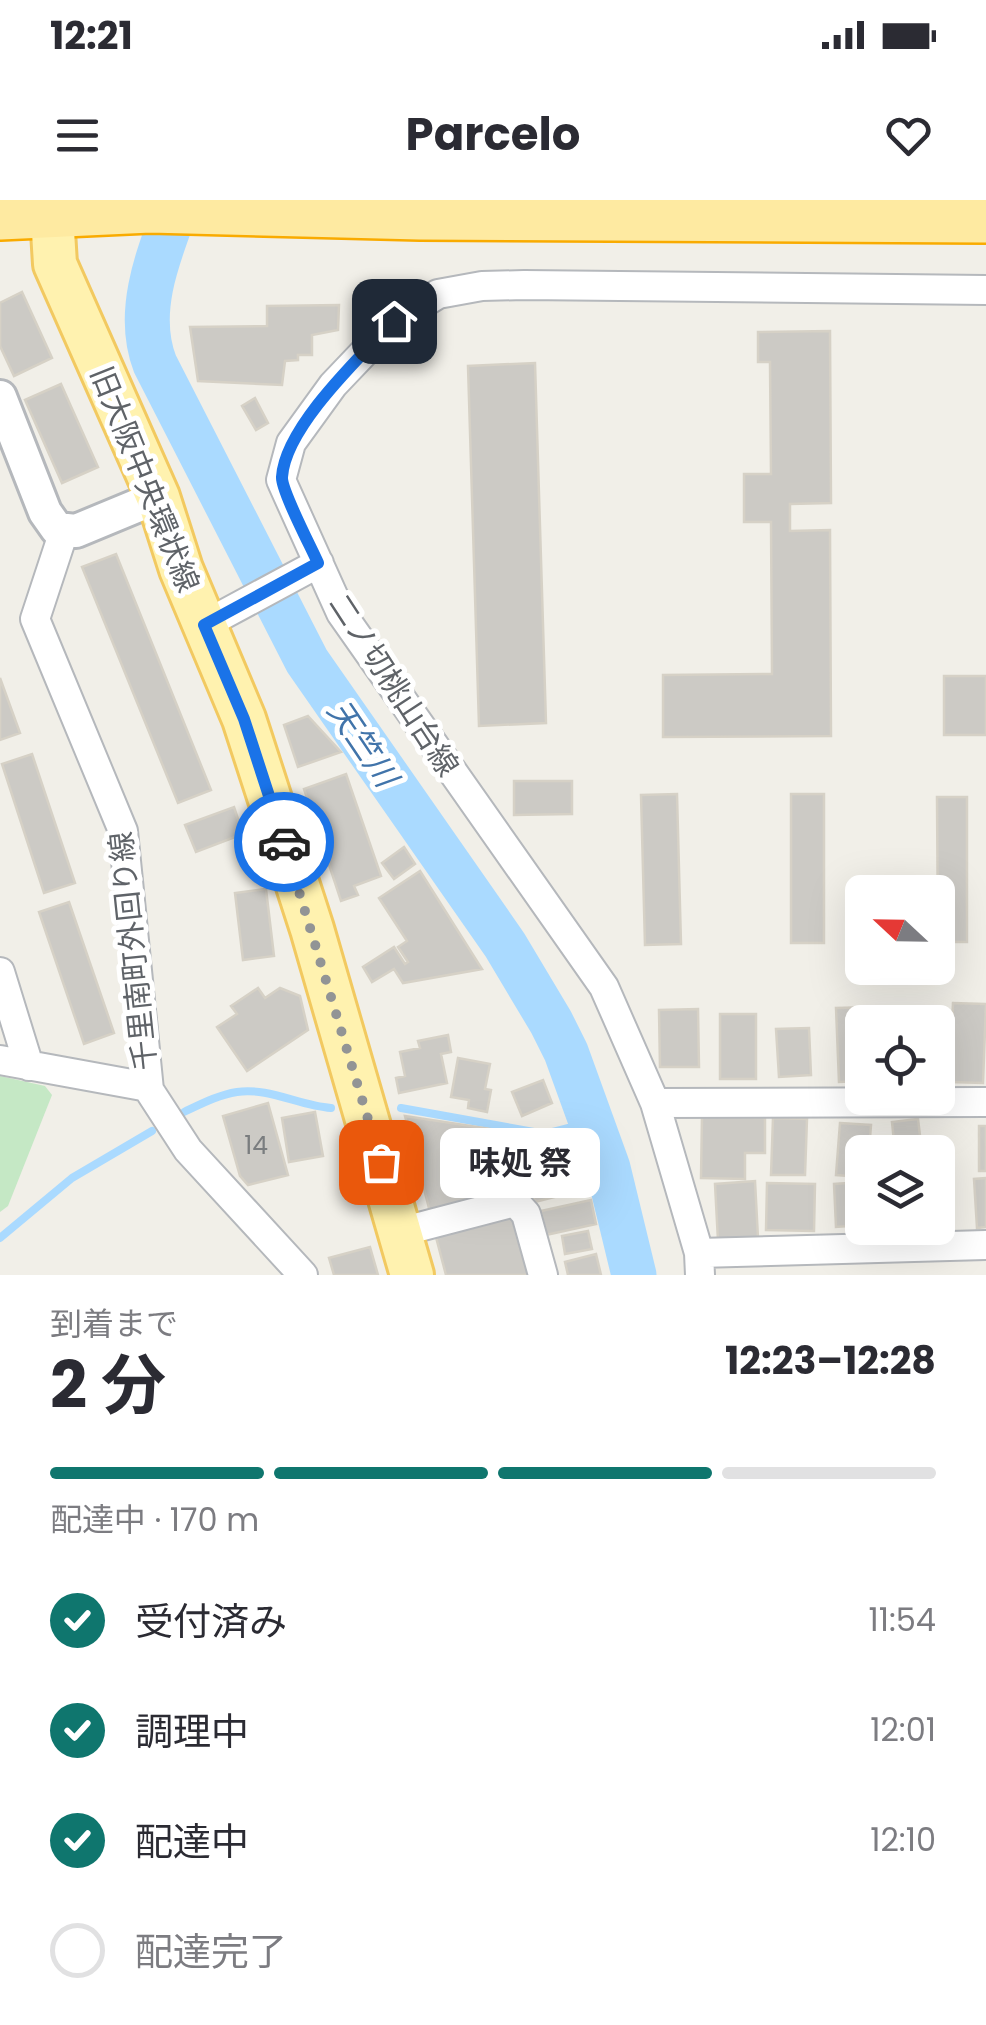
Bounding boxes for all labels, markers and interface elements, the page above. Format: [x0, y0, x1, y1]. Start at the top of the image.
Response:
text: 12:21 [50, 9, 133, 62]
text: Parcelo [406, 103, 580, 166]
icon: menu [50, 108, 105, 163]
icon: heart [881, 108, 936, 163]
pin [352, 279, 437, 364]
icon: home [367, 294, 422, 349]
street label: 旧大阪中央環状線 [80, 360, 210, 598]
street label: 二ノ切桃山台線 [319, 585, 469, 785]
water label: 天竺川 [318, 691, 410, 798]
courier [234, 792, 334, 892]
icon: car [257, 815, 312, 870]
street label: 千里南町外回り線 [99, 829, 167, 1073]
north arrow [845, 875, 955, 985]
map controls [845, 875, 955, 1245]
button: locate [845, 1005, 955, 1115]
pin [339, 1120, 424, 1205]
callout: 味処 祭 [441, 1127, 601, 1197]
house number: 14 [244, 1128, 268, 1163]
icon: bag [354, 1135, 409, 1190]
button: layers [845, 1135, 955, 1245]
text: 味処 祭 [469, 1140, 571, 1185]
text: 到着まで [50, 1301, 178, 1346]
text: 12:23–12:28 [725, 1334, 936, 1387]
text: 2 分 [50, 1340, 166, 1431]
text: 配達中 · 170 m [50, 1497, 259, 1542]
icon: check [50, 1593, 105, 1648]
text: 受付済み [135, 1595, 287, 1648]
text: 11:54 [868, 1597, 936, 1642]
icon: check [50, 1703, 105, 1758]
text: 調理中 [135, 1705, 249, 1758]
text: 12:01 [870, 1707, 936, 1752]
icon: check [50, 1813, 105, 1868]
text: 配達中 [135, 1815, 249, 1868]
text: 12:10 [870, 1817, 936, 1862]
text: 配達完了 [135, 1925, 287, 1978]

